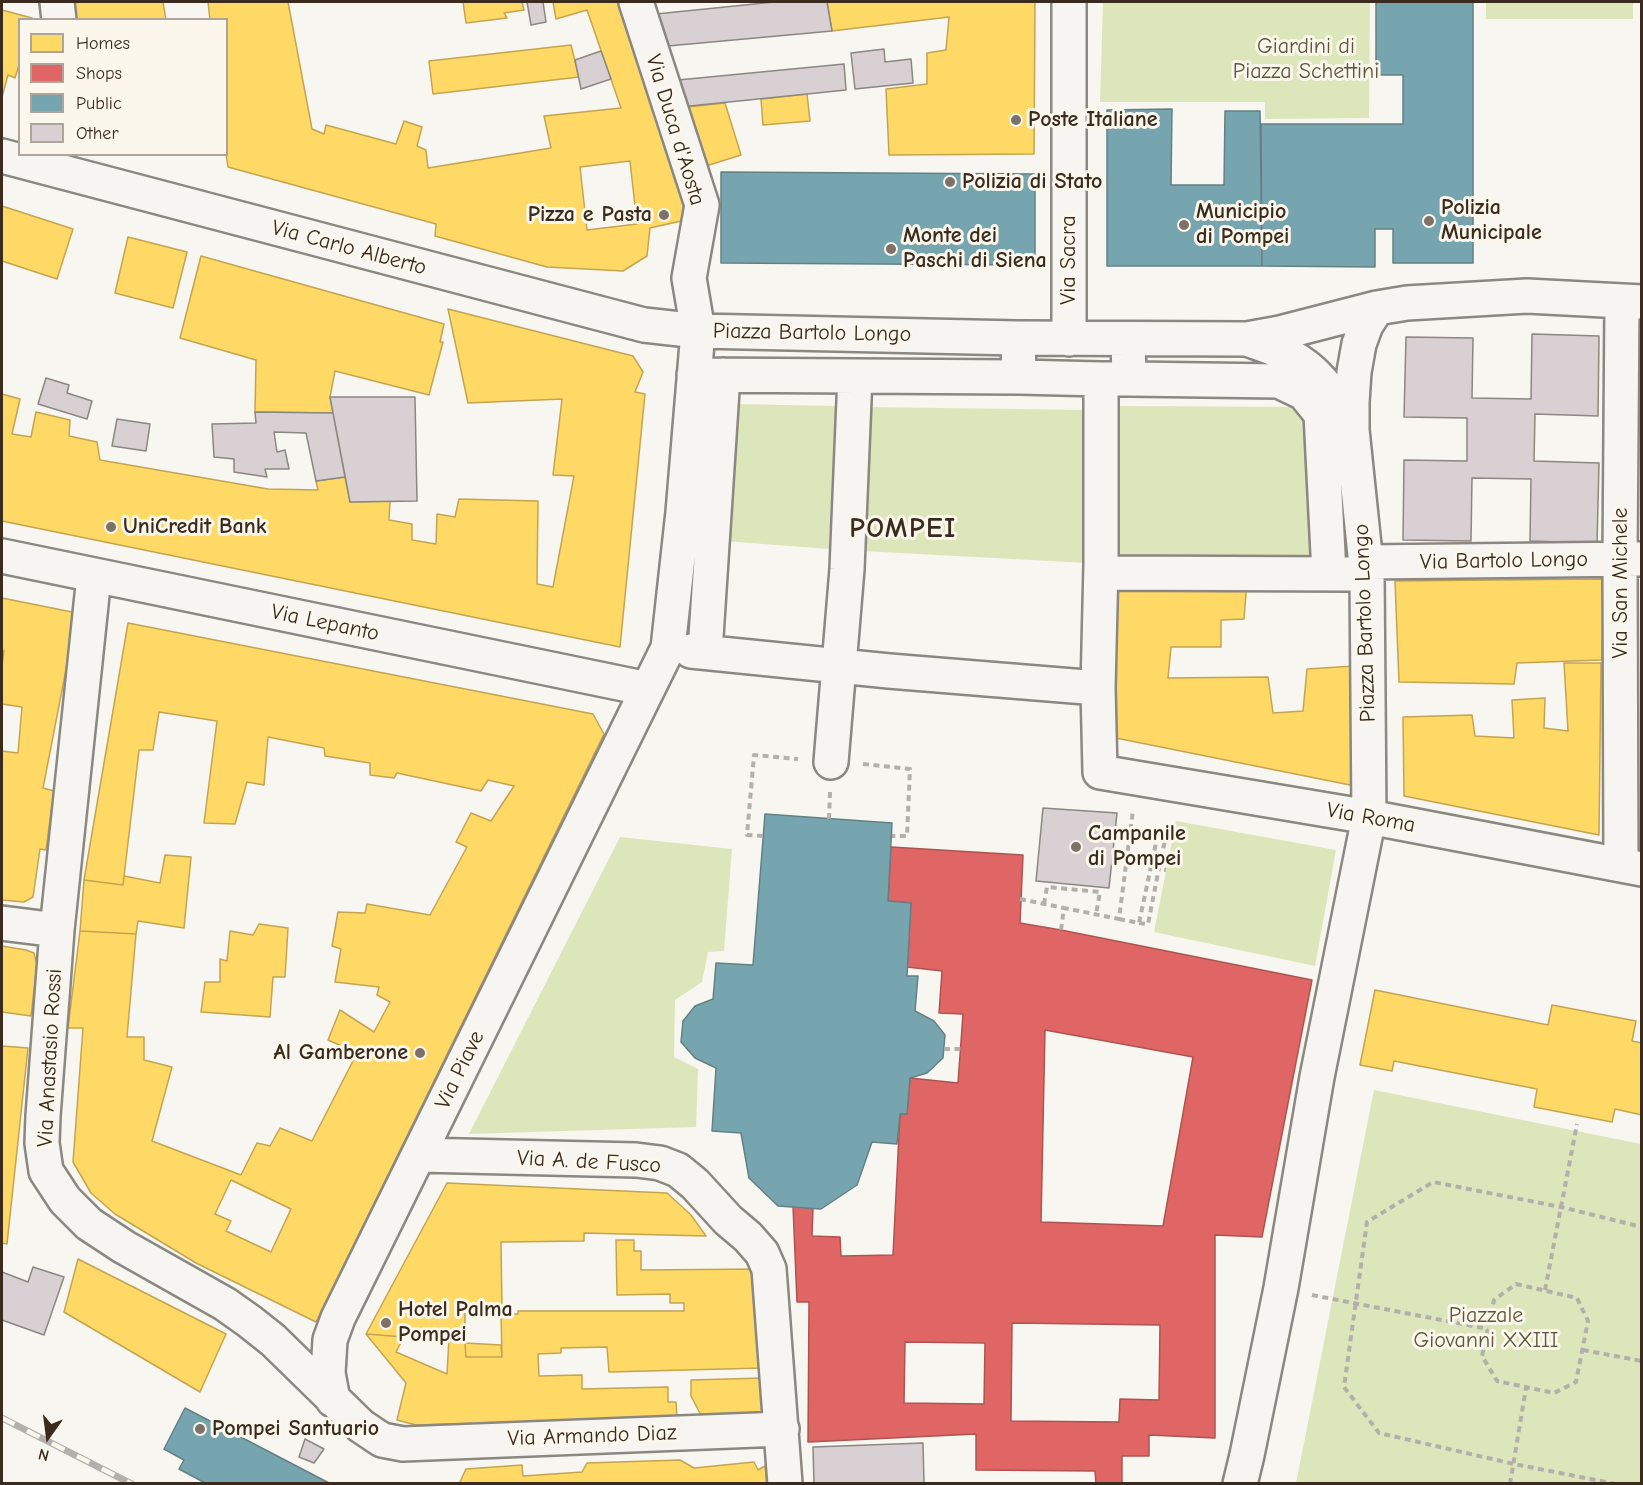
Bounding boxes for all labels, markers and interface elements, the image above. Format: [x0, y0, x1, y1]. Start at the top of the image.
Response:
legend [18, 18, 228, 156]
text: Homes [76, 33, 130, 54]
park label: Giardini di Piazza Schettini [1233, 34, 1379, 86]
street label: Via Duca d'Aosta [640, 51, 710, 209]
text: Shops [76, 63, 122, 84]
text: Public [76, 93, 122, 114]
place label: Poste Italiane [1028, 107, 1157, 133]
marker: Poste Italiane [1009, 113, 1023, 127]
text: Other [76, 123, 119, 144]
place label: Polizia di Stato [962, 169, 1102, 195]
marker: Polizia di Stato [943, 175, 957, 189]
place label: Polizia Municipale [1441, 195, 1542, 246]
place label: Municipio di Pompei [1196, 199, 1289, 250]
place label: Pizza e Pasta [528, 202, 652, 228]
marker: Pizza e Pasta [657, 208, 671, 222]
marker: Polizia Municipale [1422, 214, 1436, 228]
street label: Via Carlo Alberto [269, 215, 429, 281]
street label: Via Sacra [1056, 215, 1082, 305]
marker: Municipio di Pompei [1177, 218, 1191, 232]
place label: Monte dei Paschi di Siena [903, 223, 1047, 274]
marker: Monte dei Paschi di Siena [884, 242, 898, 256]
street label: Piazza Bartolo Longo [713, 318, 911, 348]
street label: Via San Michele [1608, 507, 1634, 659]
district label: POMPEI [849, 512, 957, 546]
place label: UniCredit Bank [123, 514, 266, 540]
marker: UniCredit Bank [104, 520, 118, 534]
street label: Piazza Bartolo Longo [1348, 523, 1382, 723]
street label: Via Bartolo Longo [1420, 546, 1588, 576]
street label: Via Lepanto [269, 599, 381, 647]
street label: Via Roma [1325, 797, 1417, 839]
place label: Campanile di Pompei [1088, 821, 1186, 872]
marker: Campanile di Pompei [1069, 840, 1083, 854]
street label: Via Anastasio Rossi [32, 968, 68, 1148]
street label: Via Piave [430, 1026, 490, 1114]
place label: Al Gamberone [274, 1040, 408, 1066]
marker: Al Gamberone [413, 1046, 427, 1060]
street label: Via A. de Fusco [516, 1145, 662, 1179]
place label: Hotel Palma Pompei [398, 1297, 513, 1348]
park label: Piazzale Giovanni XXIII [1414, 1303, 1558, 1354]
marker: Hotel Palma Pompei [379, 1316, 393, 1330]
north arrow [18, 1407, 78, 1467]
place label: Pompei Santuario [212, 1416, 379, 1442]
street label: Via Armando Diaz [507, 1420, 677, 1452]
marker: Pompei Santuario [193, 1422, 207, 1436]
text: N [36, 1444, 51, 1464]

